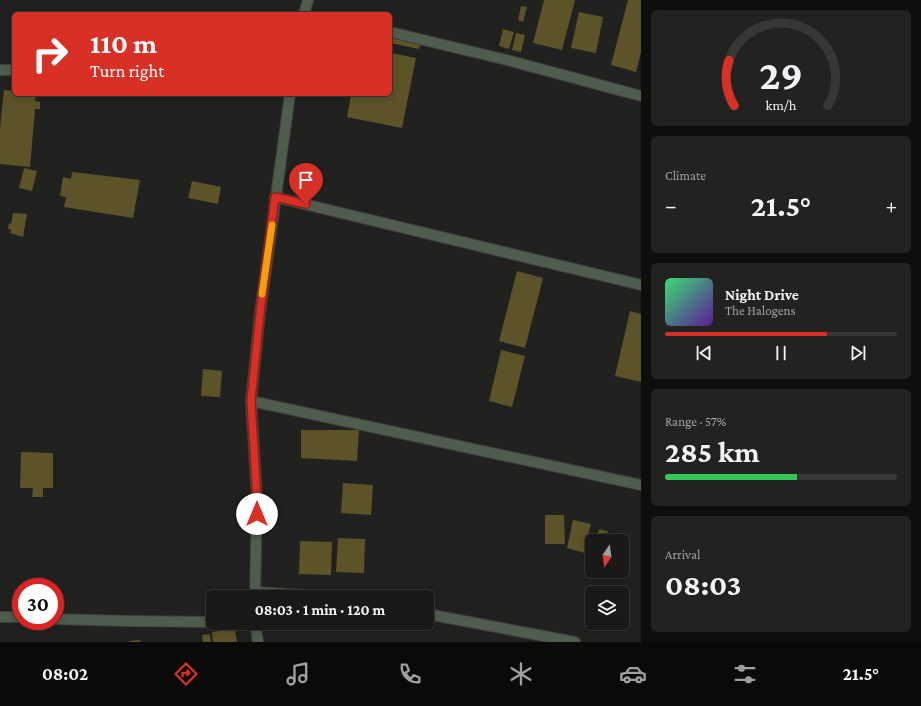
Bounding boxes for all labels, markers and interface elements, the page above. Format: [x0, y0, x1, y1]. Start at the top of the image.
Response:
icon: right [24, 28, 76, 80]
text: 110 m [90, 28, 157, 59]
text: 29 [759, 52, 803, 98]
text: Turn right [90, 61, 164, 81]
text: km/h [766, 97, 797, 113]
pin [289, 163, 323, 204]
text: Climate [665, 168, 706, 183]
icon: arrive [295, 169, 317, 191]
text: 21.5° [751, 189, 811, 222]
text: − [665, 193, 677, 218]
text: + [885, 193, 897, 218]
text: Night Drive [725, 287, 799, 303]
text: The Halogens [725, 303, 796, 318]
icon: previous [693, 342, 715, 364]
icon: pause [770, 342, 792, 364]
icon: next [847, 342, 869, 364]
text: Range · 57% [665, 414, 726, 429]
text: 285 km [665, 435, 760, 468]
position arrow [236, 493, 278, 535]
north arrow [585, 534, 629, 578]
map controls [585, 534, 629, 630]
text: Arrival [665, 547, 700, 562]
text: 08:03 [665, 568, 741, 601]
speed limit sign: 30 [12, 578, 64, 630]
button: layers [585, 586, 629, 630]
text: 08:03 · 1 min · 120 m [255, 602, 385, 618]
icon: directions [172, 660, 200, 688]
icon: music [284, 660, 312, 688]
icon: phone [396, 660, 424, 688]
icon: climate [507, 660, 535, 688]
icon: car [619, 660, 647, 688]
icon: filters [731, 660, 759, 688]
text: 08:02 [42, 664, 88, 684]
text: 21.5° [843, 664, 879, 684]

